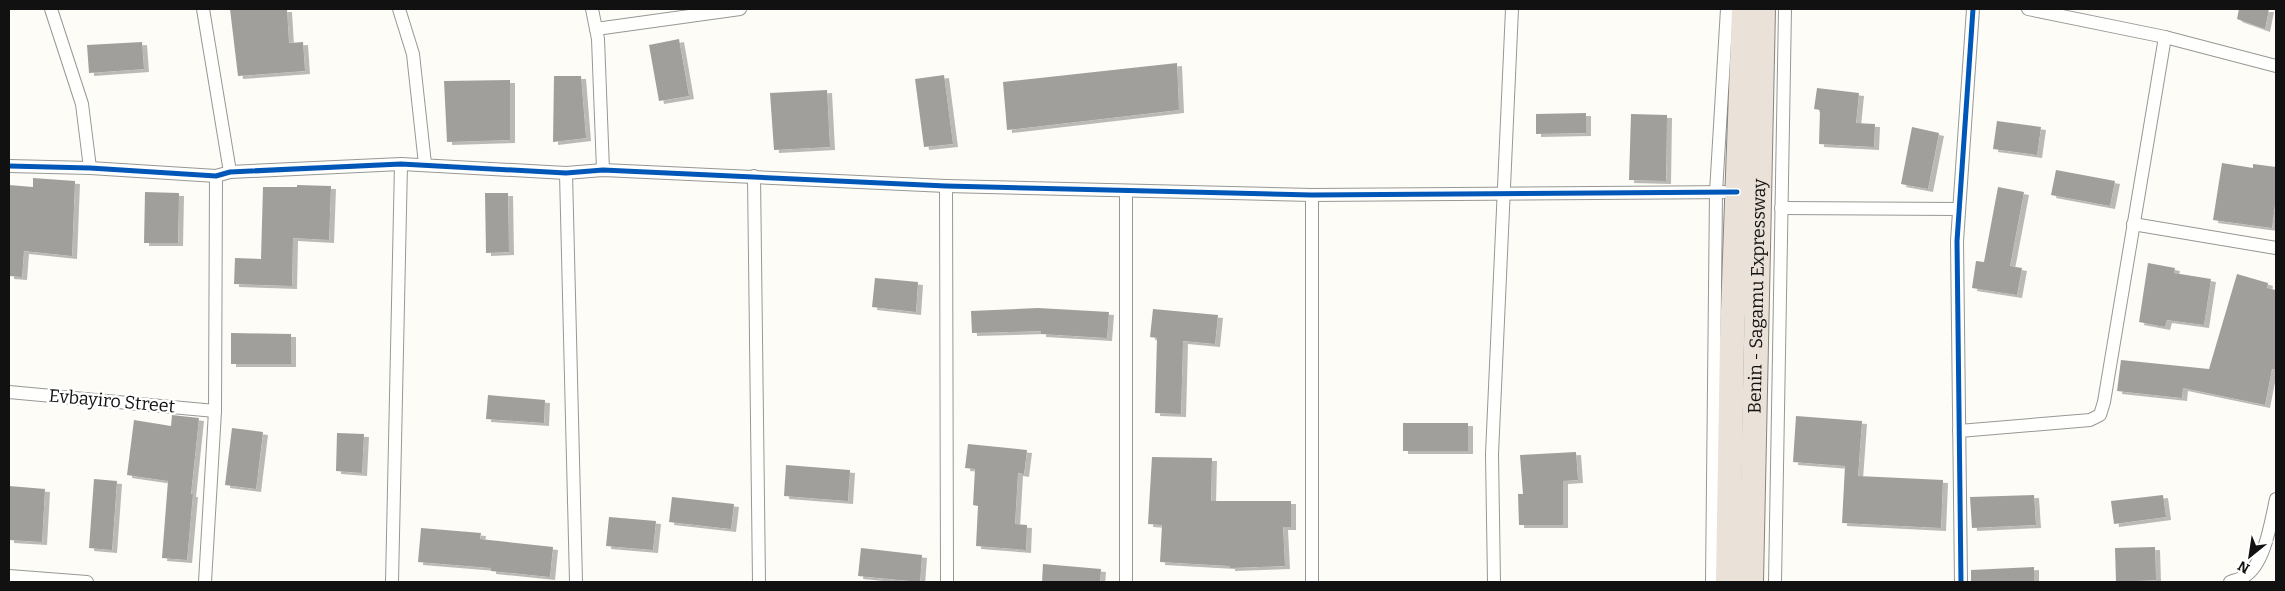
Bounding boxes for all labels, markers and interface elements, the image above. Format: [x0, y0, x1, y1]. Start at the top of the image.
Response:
street label: Benin - Sagamu Expressway [1744, 178, 1770, 414]
street label: Evbayiro Street [48, 385, 177, 418]
north arrow [2225, 531, 2275, 581]
text: N [2235, 557, 2253, 577]

